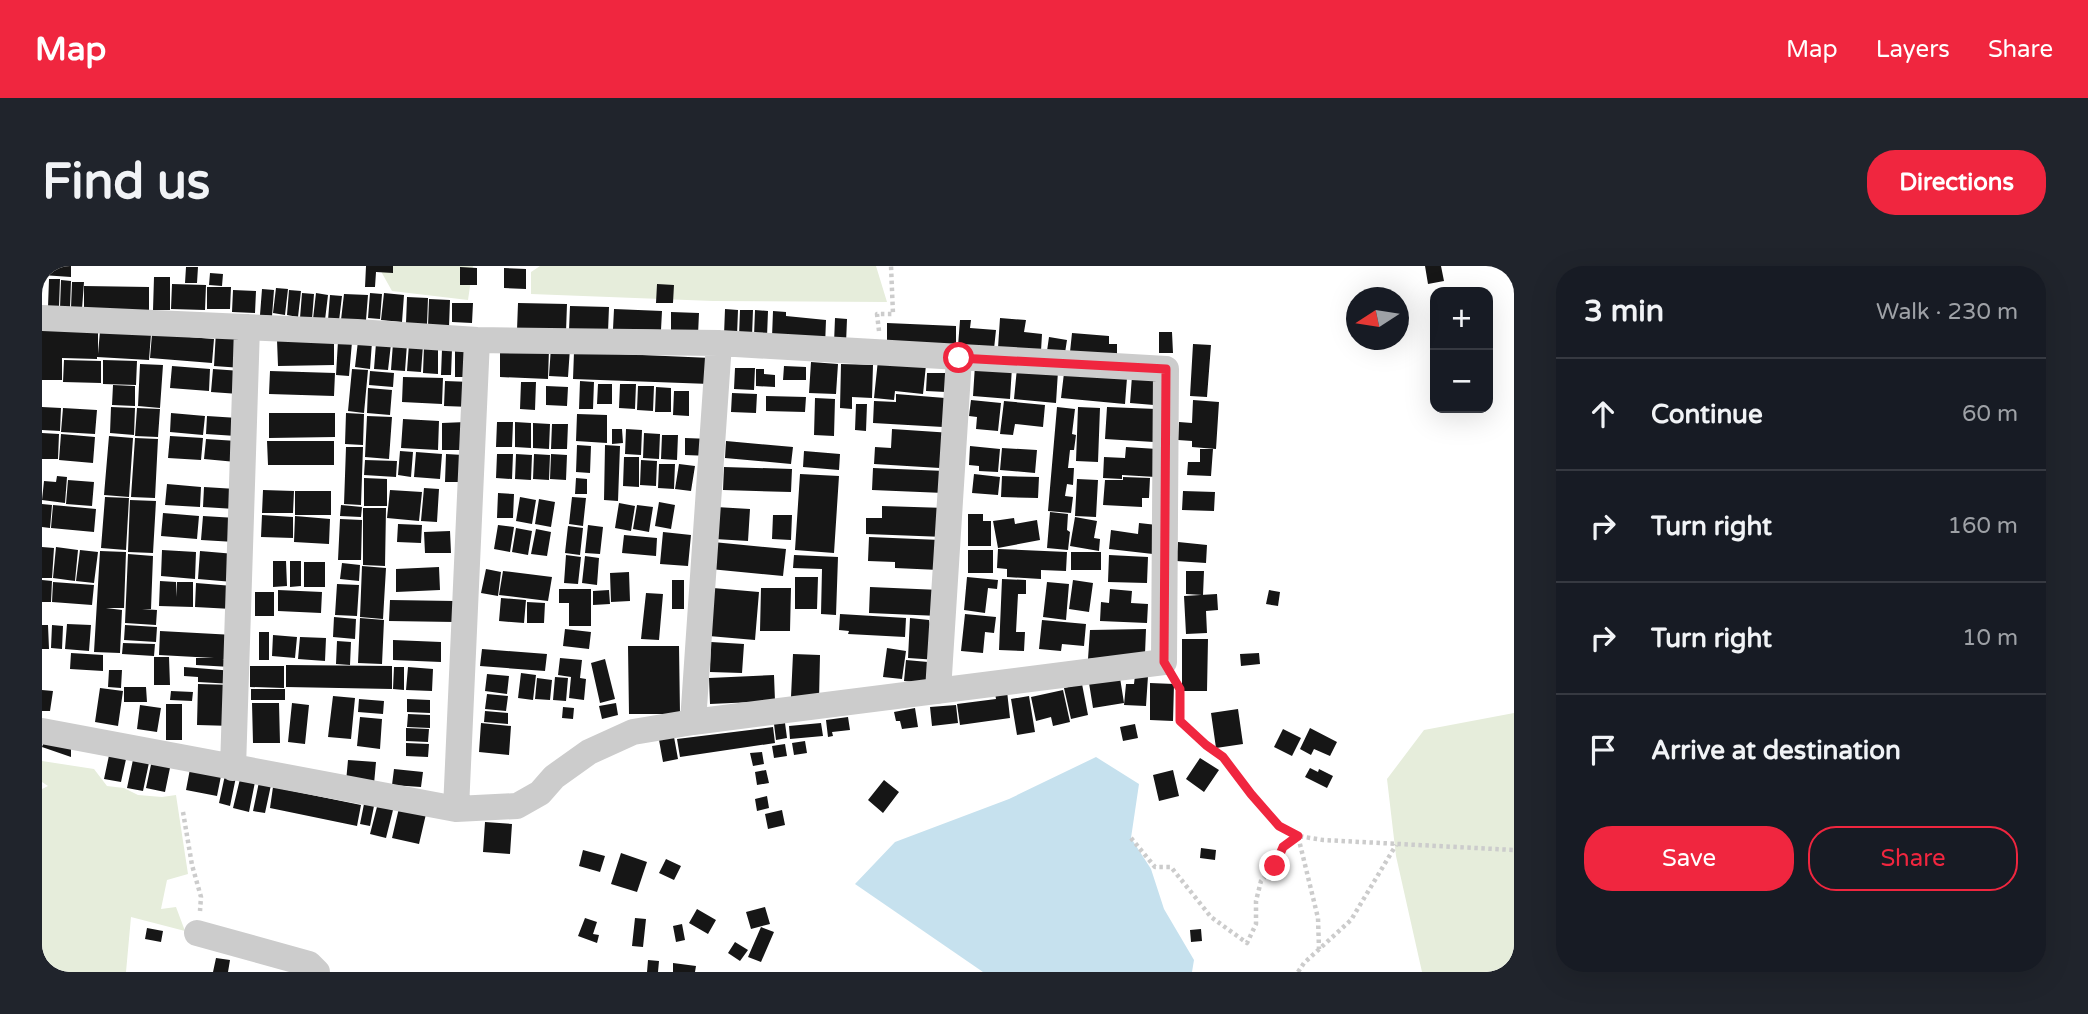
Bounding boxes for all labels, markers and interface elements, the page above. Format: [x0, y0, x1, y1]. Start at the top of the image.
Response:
text: Map [35, 30, 106, 69]
text: Map [1786, 35, 1838, 64]
text: Layers [1876, 35, 1950, 64]
text: Share [1988, 35, 2053, 64]
button: Directions [1867, 150, 2046, 215]
text: Find us [42, 153, 210, 212]
north arrow [1346, 287, 1409, 350]
map controls [1430, 287, 1493, 413]
button: + [1430, 287, 1493, 350]
text: 3 min [1584, 293, 1664, 330]
text: Walk · 230 m [1876, 298, 2018, 326]
route start [943, 342, 974, 373]
button: − [1430, 350, 1493, 413]
icon: ahead [1584, 395, 1622, 433]
text: Continue [1651, 399, 1763, 430]
text: 60 m [1962, 400, 2018, 428]
icon: right [1584, 507, 1622, 545]
text: Turn right [1651, 511, 1772, 542]
text: 160 m [1948, 512, 2018, 540]
icon: right [1584, 619, 1622, 657]
text: Turn right [1651, 623, 1772, 654]
text: 10 m [1962, 624, 2018, 652]
icon: arrive [1584, 731, 1622, 769]
text: Arrive at destination [1651, 735, 1901, 766]
button: Save [1584, 826, 1794, 891]
button: Share [1808, 826, 2018, 891]
route end [1259, 850, 1290, 881]

